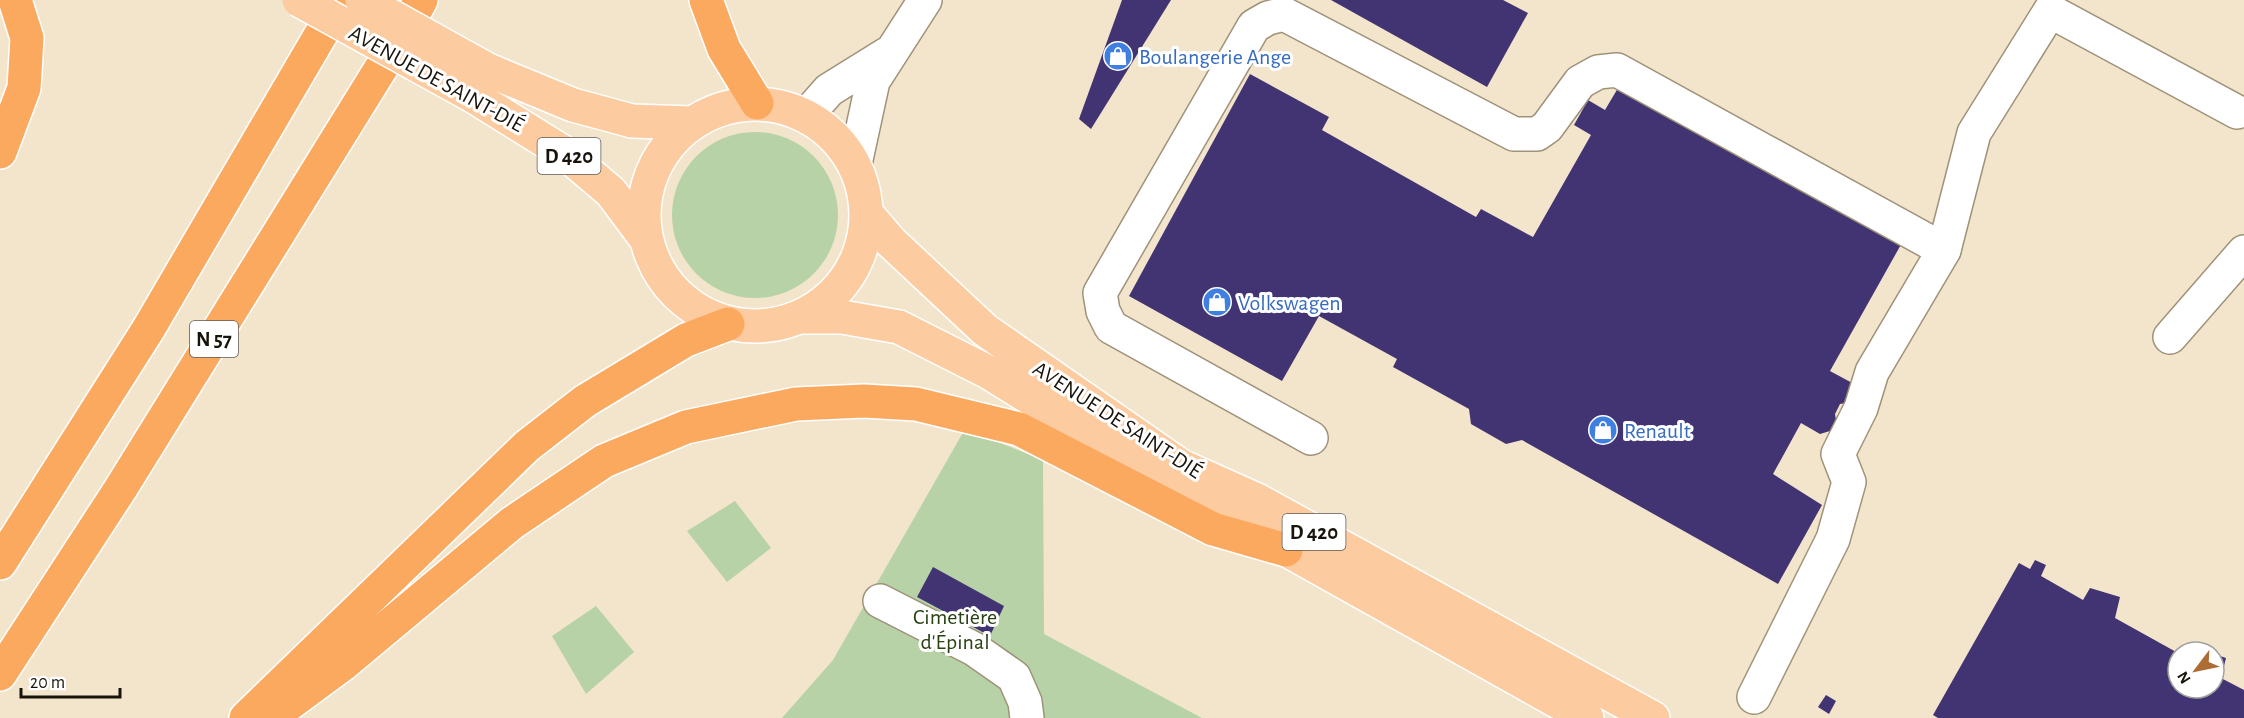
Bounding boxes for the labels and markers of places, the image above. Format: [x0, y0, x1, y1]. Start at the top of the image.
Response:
shop icon: Boulangerie Ange [1102, 40, 1134, 72]
place label: Boulangerie Ange [1139, 46, 1291, 68]
shop icon: Volkswagen [1201, 286, 1233, 318]
place label: Volkswagen [1238, 292, 1341, 314]
shop icon: Renault [1587, 414, 1619, 446]
place label: Renault [1624, 420, 1691, 442]

